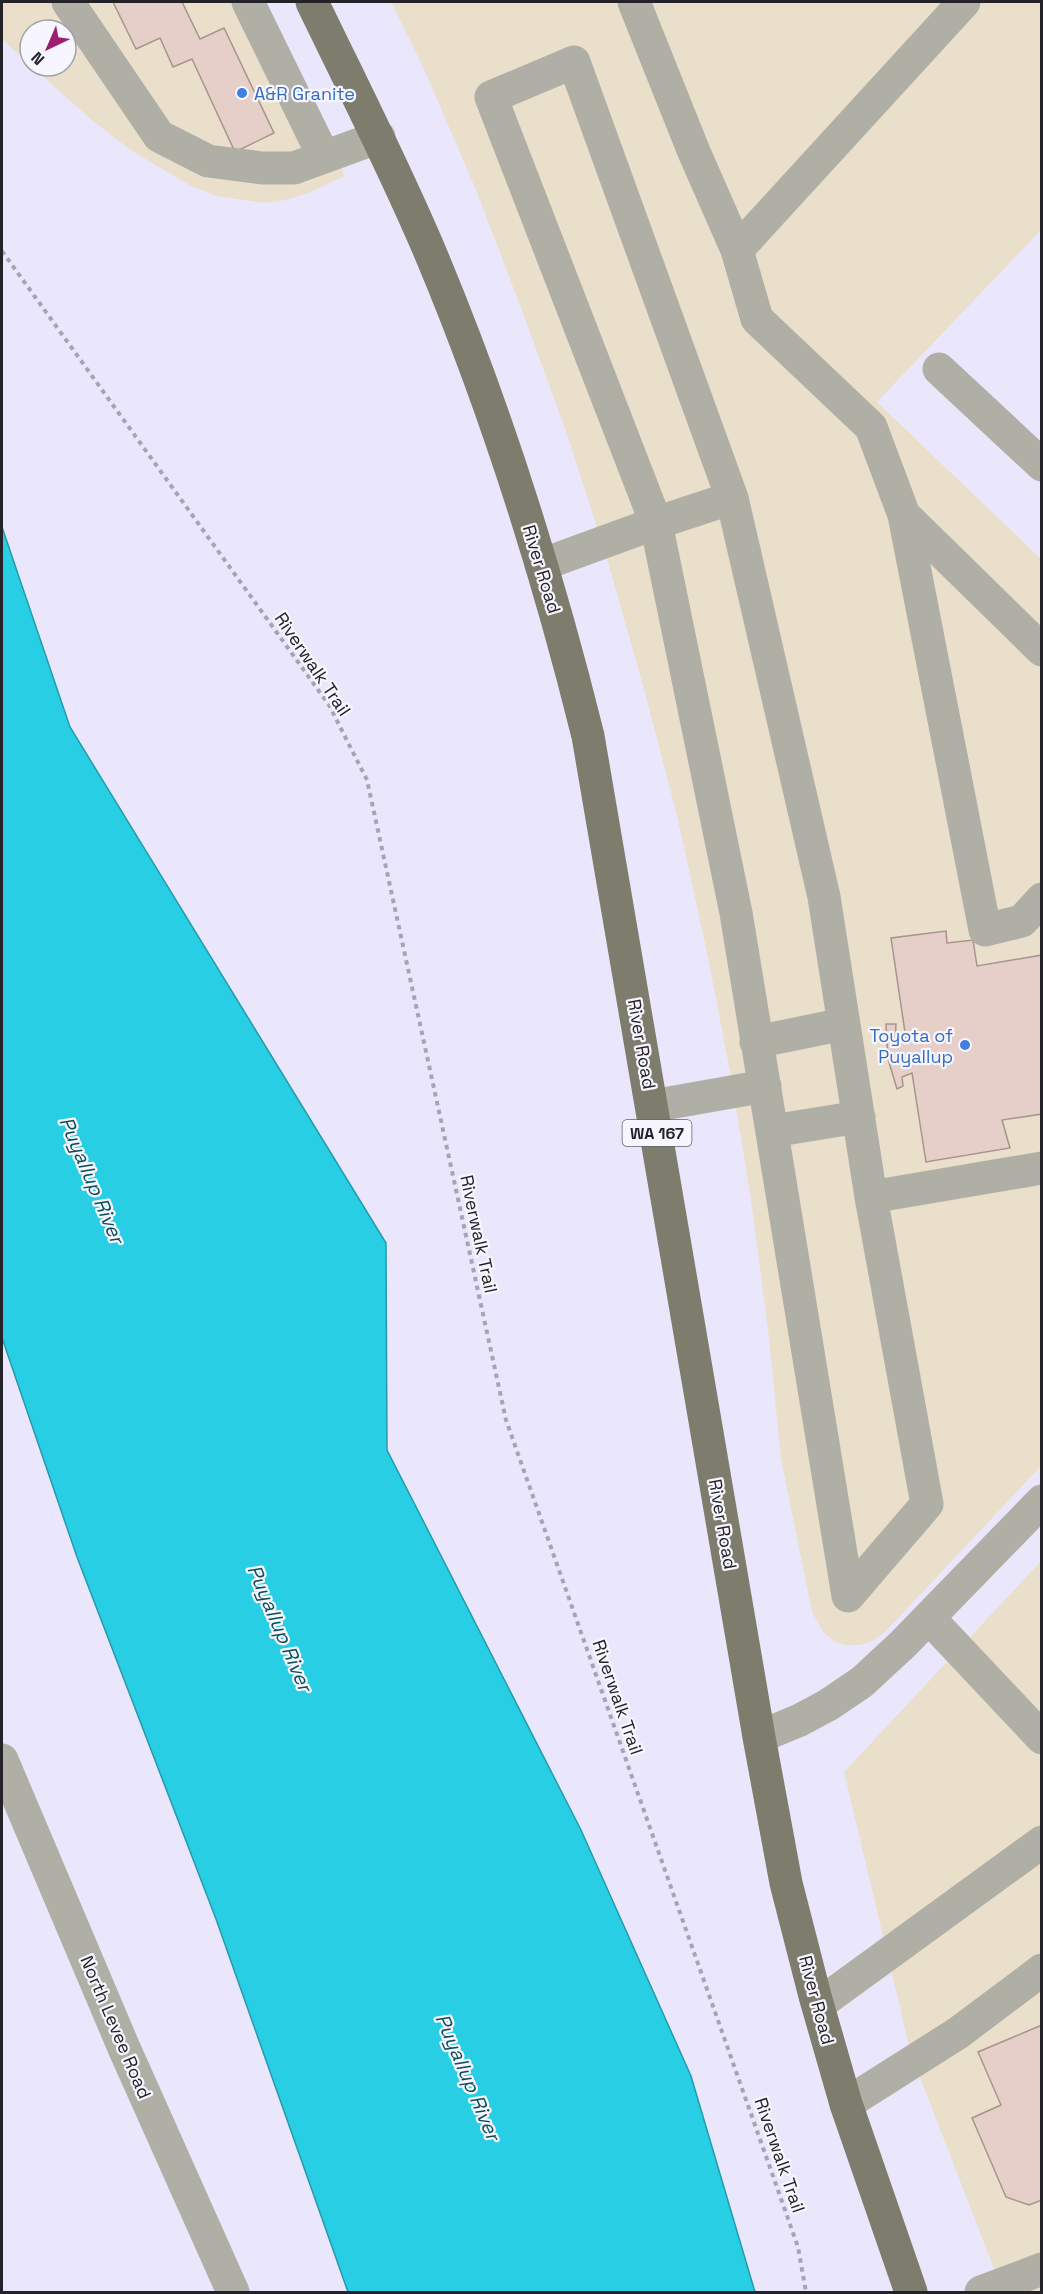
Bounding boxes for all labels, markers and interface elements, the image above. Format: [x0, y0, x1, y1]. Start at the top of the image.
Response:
north arrow [18, 18, 78, 78]
text: N [27, 47, 49, 70]
place label: A&R Granite [254, 82, 355, 105]
marker: A&R Granite [235, 86, 249, 100]
street label: River Road [518, 522, 566, 616]
street label: Riverwalk Trail [270, 608, 356, 720]
street label: River Road [623, 997, 661, 1091]
place label: Toyota of Puyallup [869, 1024, 953, 1068]
marker: Toyota of Puyallup [958, 1038, 972, 1052]
water label: Puyallup River [54, 1113, 131, 1250]
road number: WA 167 [622, 1120, 692, 1146]
street label: Riverwalk Trail [455, 1173, 503, 1295]
street label: River Road [704, 1477, 742, 1571]
water label: Puyallup River [242, 1561, 319, 1698]
street label: Riverwalk Trail [588, 1636, 648, 1758]
street label: North Levee Road [75, 1952, 157, 2102]
street label: River Road [794, 1953, 840, 2047]
water label: Puyallup River [430, 2010, 507, 2147]
street label: Riverwalk Trail [750, 2094, 810, 2216]

